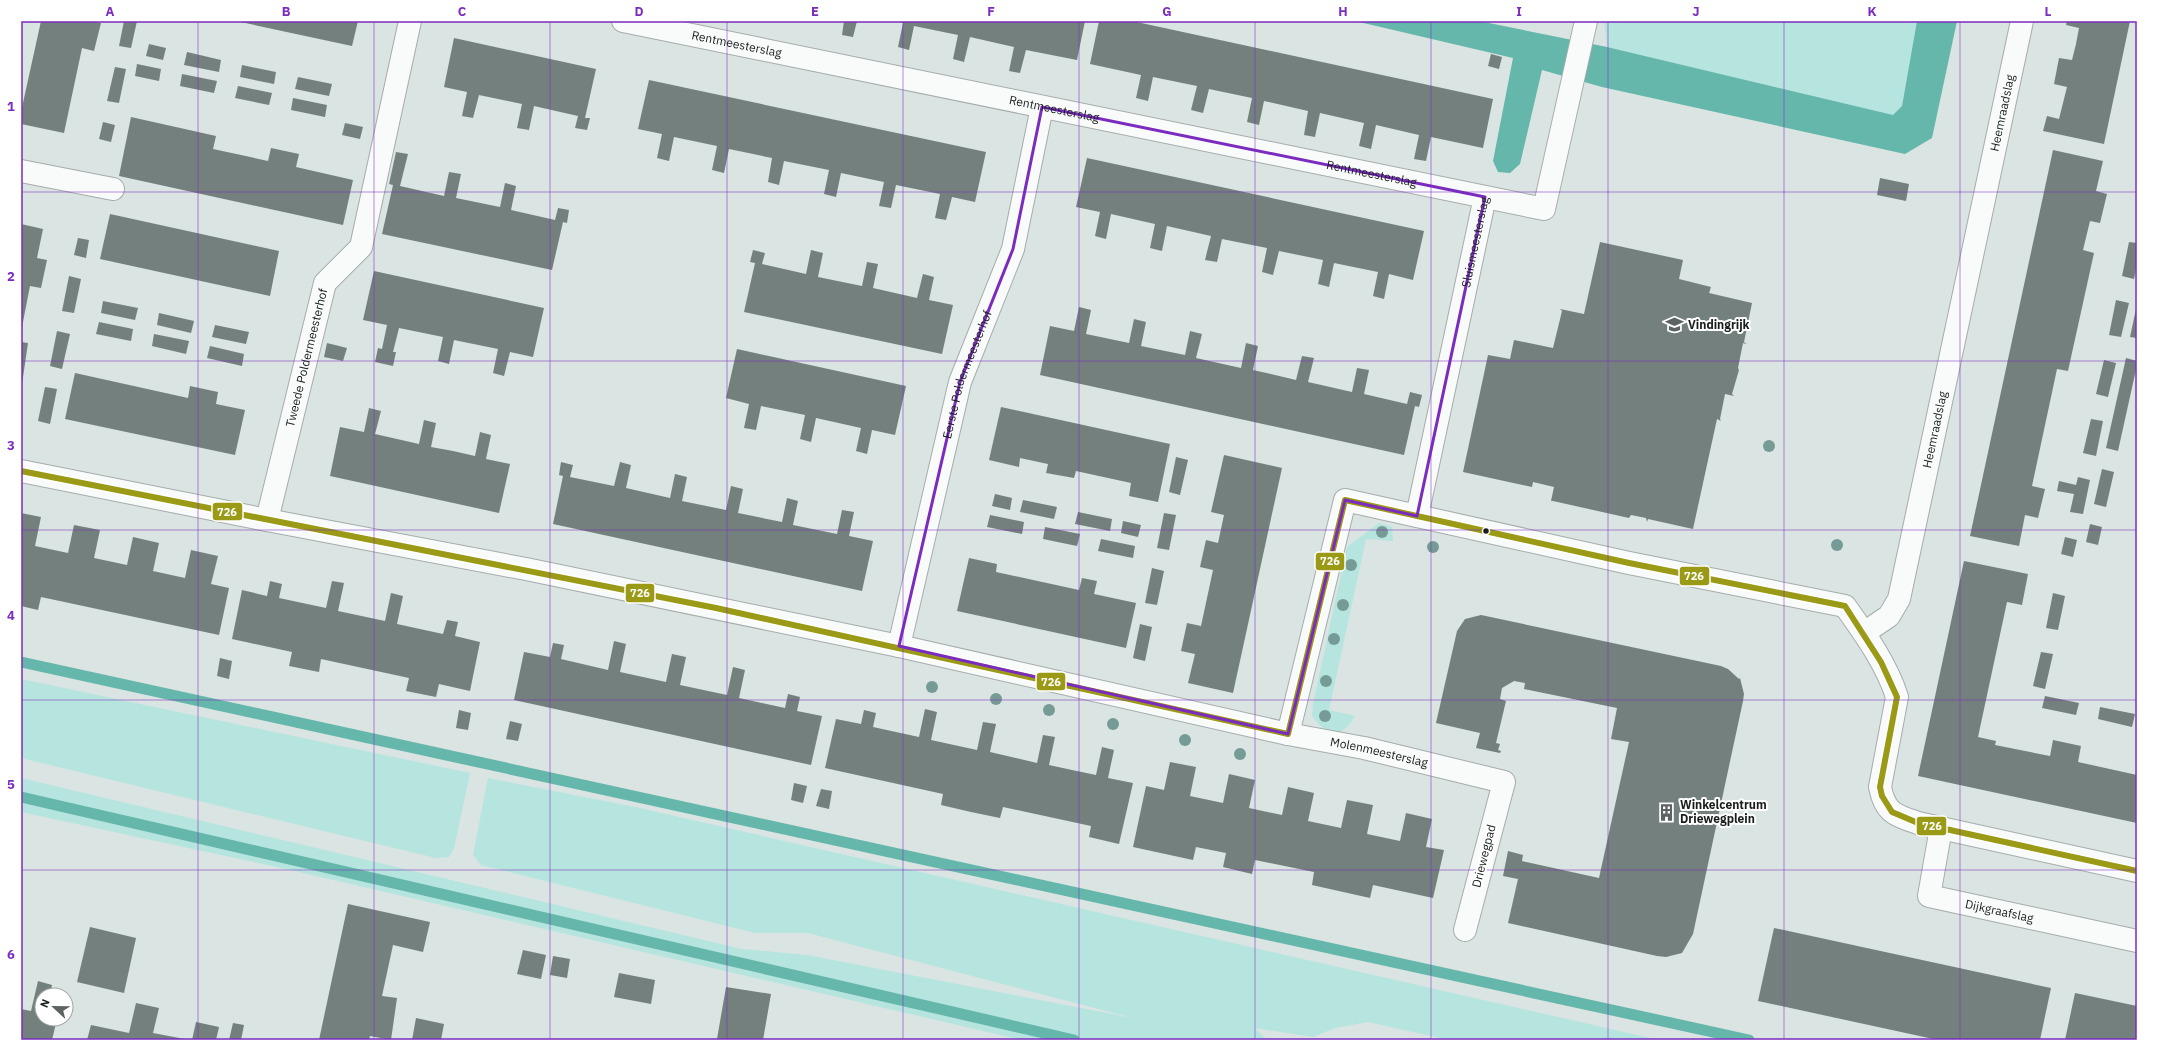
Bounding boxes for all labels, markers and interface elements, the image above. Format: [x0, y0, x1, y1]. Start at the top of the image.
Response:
text: A [106, 3, 115, 20]
text: B [282, 3, 291, 20]
text: C [458, 3, 467, 20]
text: D [634, 3, 644, 20]
text: E [811, 3, 819, 20]
text: F [987, 3, 995, 20]
text: G [1162, 3, 1172, 20]
text: H [1338, 3, 1348, 20]
text: I [1516, 3, 1522, 20]
text: J [1692, 3, 1700, 20]
text: K [1867, 3, 1877, 20]
text: L [2045, 3, 2052, 20]
street label: Rentmeesterslag [690, 27, 784, 60]
street label: Heemraadslag [1986, 72, 2018, 153]
street label: Rentmeesterslag [1008, 92, 1101, 125]
text: 1 [7, 98, 15, 115]
street label: Rentmeesterslag [1325, 157, 1419, 190]
street label: Sluismeesterslag [1458, 195, 1492, 289]
text: 2 [7, 268, 15, 285]
street label: Tweede Poldermeesterhof [282, 287, 330, 428]
street label: Eerste Poldermeesterhof [939, 308, 995, 440]
school or university icon: Vindingrijk [1665, 315, 1685, 335]
place label: Vindingrijk [1688, 317, 1750, 332]
street label: Heemraadslag [1919, 389, 1950, 469]
text: 3 [7, 437, 15, 454]
line badge: 726 [212, 502, 243, 521]
text: 726 [217, 505, 237, 519]
unlabelled marker [1481, 526, 1491, 536]
line badge: 726 [1315, 552, 1345, 571]
text: 726 [1320, 554, 1340, 568]
line badge: 726 [1679, 566, 1710, 586]
text: 726 [1684, 569, 1704, 583]
line badge: 726 [625, 583, 655, 603]
text: 726 [630, 586, 650, 600]
text: 4 [7, 607, 15, 624]
line badge: 726 [1036, 672, 1066, 691]
text: 726 [1041, 675, 1061, 689]
street label: Molenmeesterslag [1329, 734, 1430, 770]
text: 5 [7, 776, 15, 793]
place label: Winkelcentrum Driewegplein [1680, 797, 1767, 826]
building icon: Winkelcentrum Driewegplein [1657, 802, 1677, 822]
line badge: 726 [1916, 816, 1947, 836]
text: 726 [1922, 819, 1942, 833]
street label: Driewegpad [1468, 823, 1499, 889]
street label: Dijkgraafslag [1964, 896, 2036, 926]
text: 6 [7, 946, 15, 963]
north arrow [34, 987, 74, 1027]
text: N [37, 997, 53, 1010]

